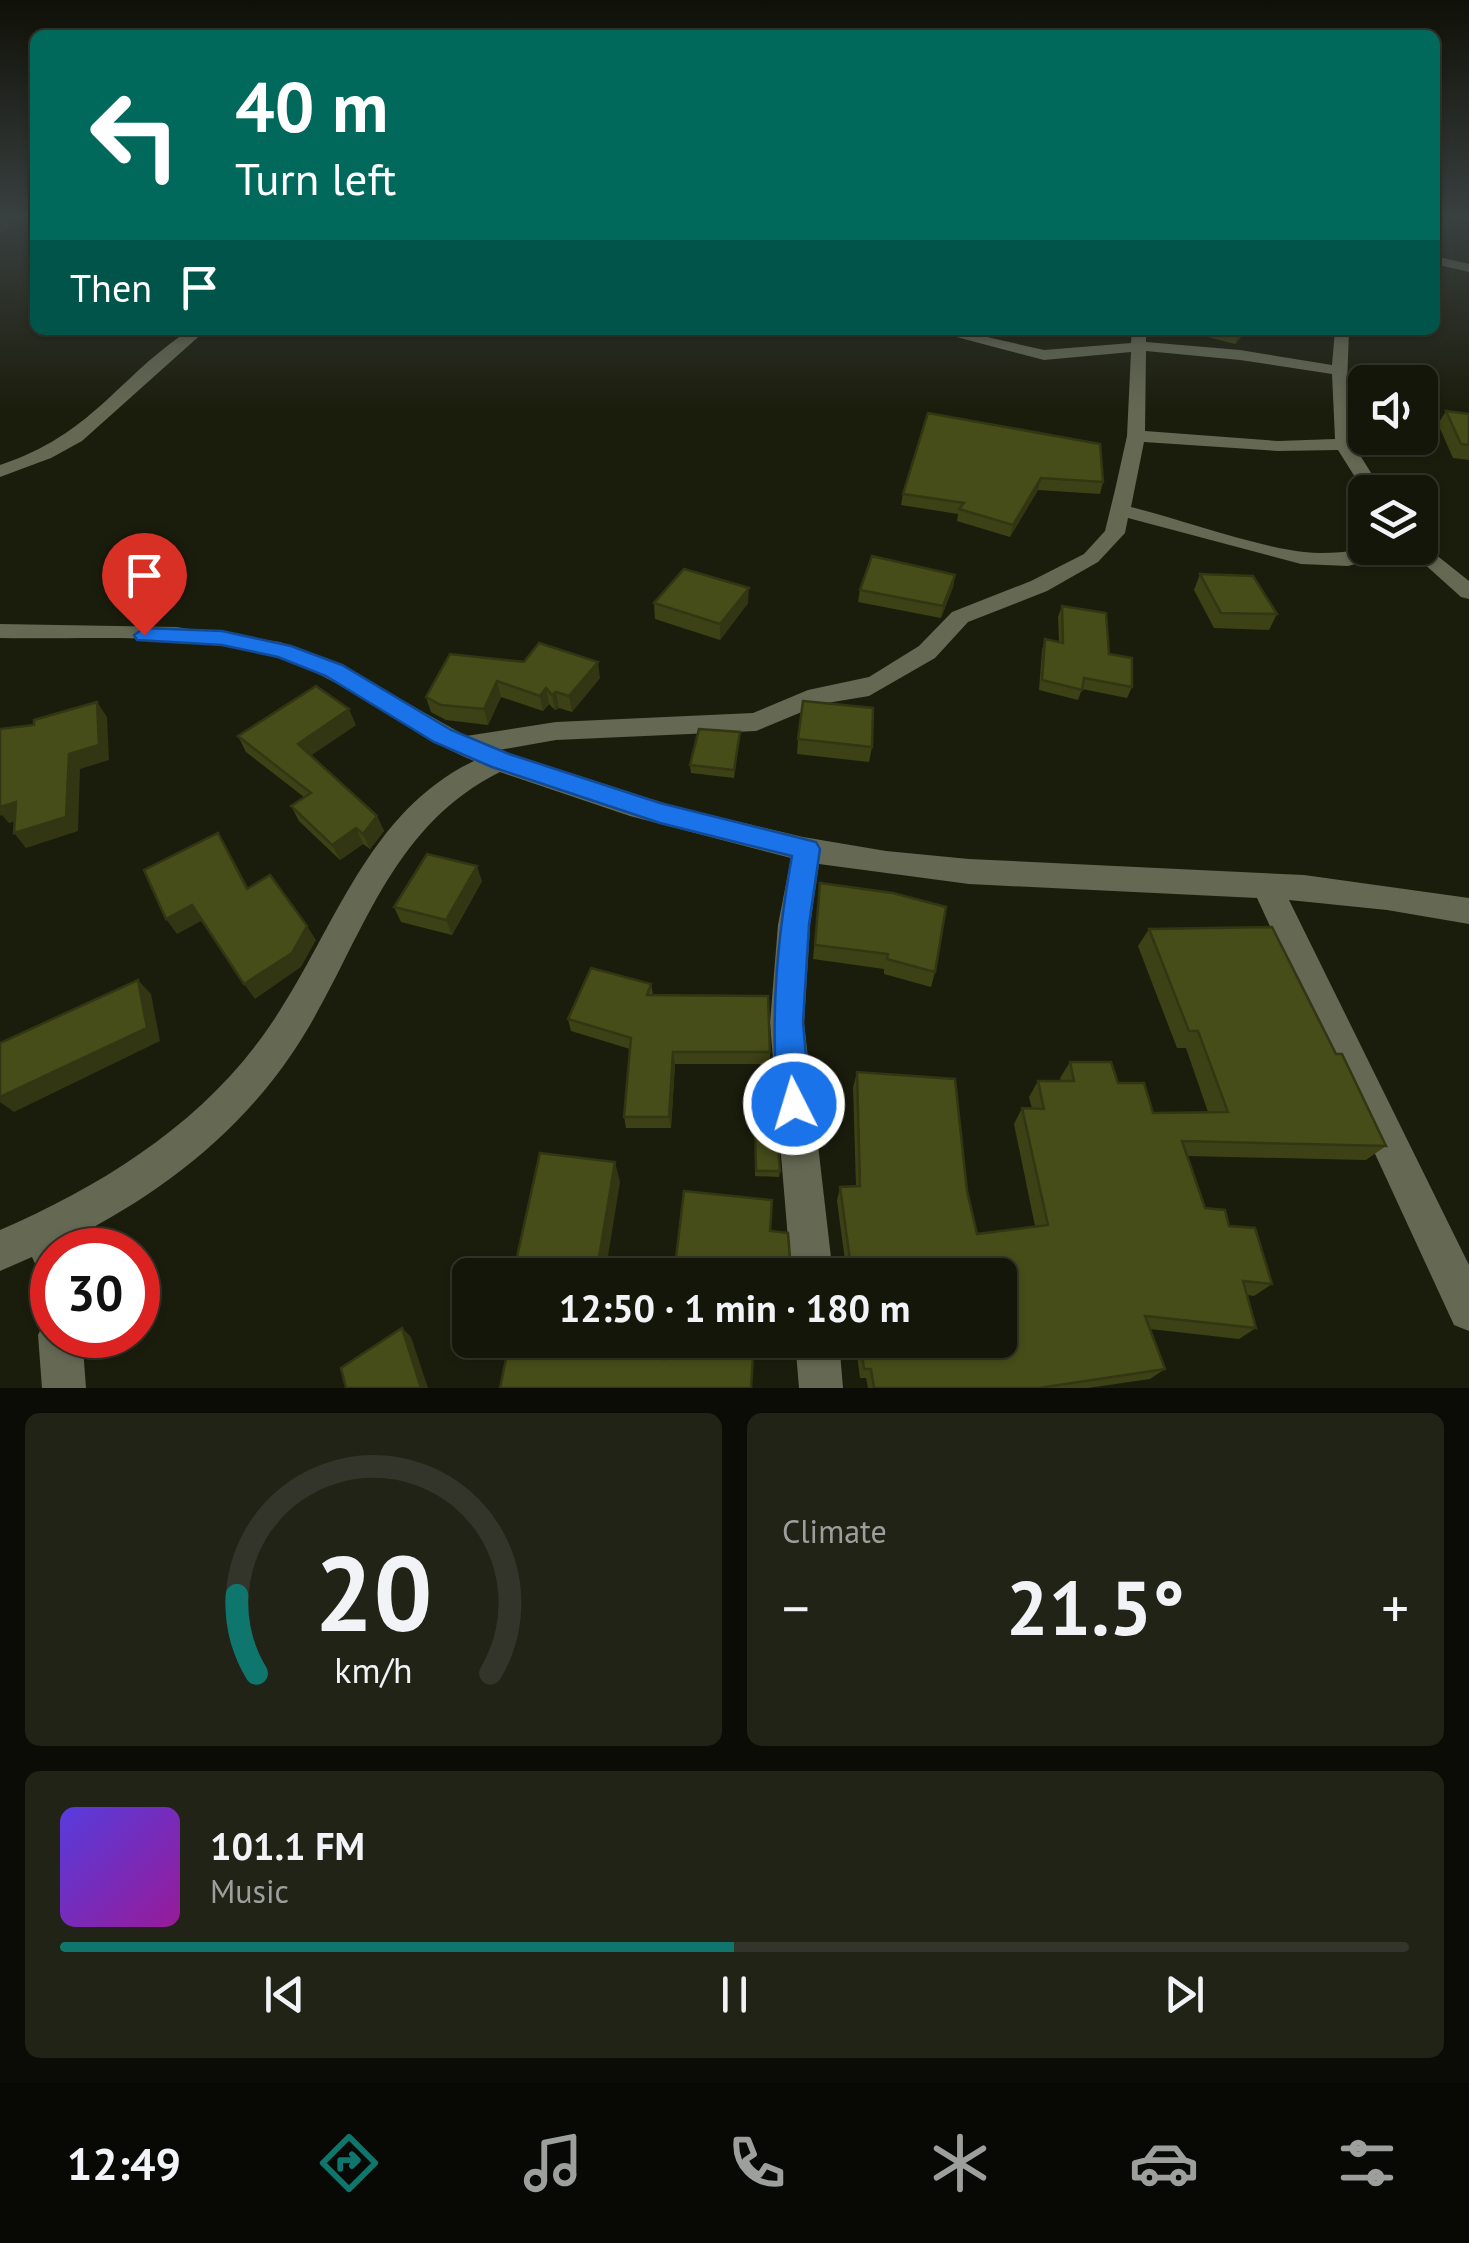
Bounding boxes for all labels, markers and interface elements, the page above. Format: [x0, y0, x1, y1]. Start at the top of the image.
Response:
text: 40 m [235, 61, 388, 151]
icon: left [70, 70, 200, 200]
text: Turn left [235, 149, 396, 207]
icon: arrive [172, 260, 227, 315]
text: Then [70, 263, 152, 312]
map controls [1348, 365, 1438, 565]
button: sound [1348, 365, 1438, 455]
button: layers [1348, 475, 1438, 565]
pin [102, 533, 187, 636]
icon: arrive [117, 548, 172, 603]
position arrow [742, 1052, 846, 1156]
speed limit sign: 30 [30, 1228, 160, 1358]
text: 12:50 · 1 min · 180 m [559, 1283, 910, 1332]
text: Climate [782, 1510, 887, 1552]
text: 20 [315, 1525, 432, 1660]
text: 21.5° [1006, 1559, 1185, 1656]
text: − [782, 1572, 810, 1643]
text: + [1381, 1572, 1409, 1643]
text: km/h [334, 1647, 413, 1693]
text: 101.1 FM [210, 1821, 365, 1870]
text: Music [210, 1870, 289, 1912]
icon: previous [257, 1967, 312, 2022]
icon: pause [707, 1967, 762, 2022]
icon: next [1157, 1967, 1212, 2022]
icon: directions [314, 2128, 384, 2198]
icon: music [518, 2128, 588, 2198]
icon: phone [722, 2128, 792, 2198]
icon: climate [925, 2128, 995, 2198]
icon: car [1129, 2128, 1199, 2198]
icon: filters [1332, 2128, 1402, 2198]
text: 12:49 [67, 2134, 181, 2192]

